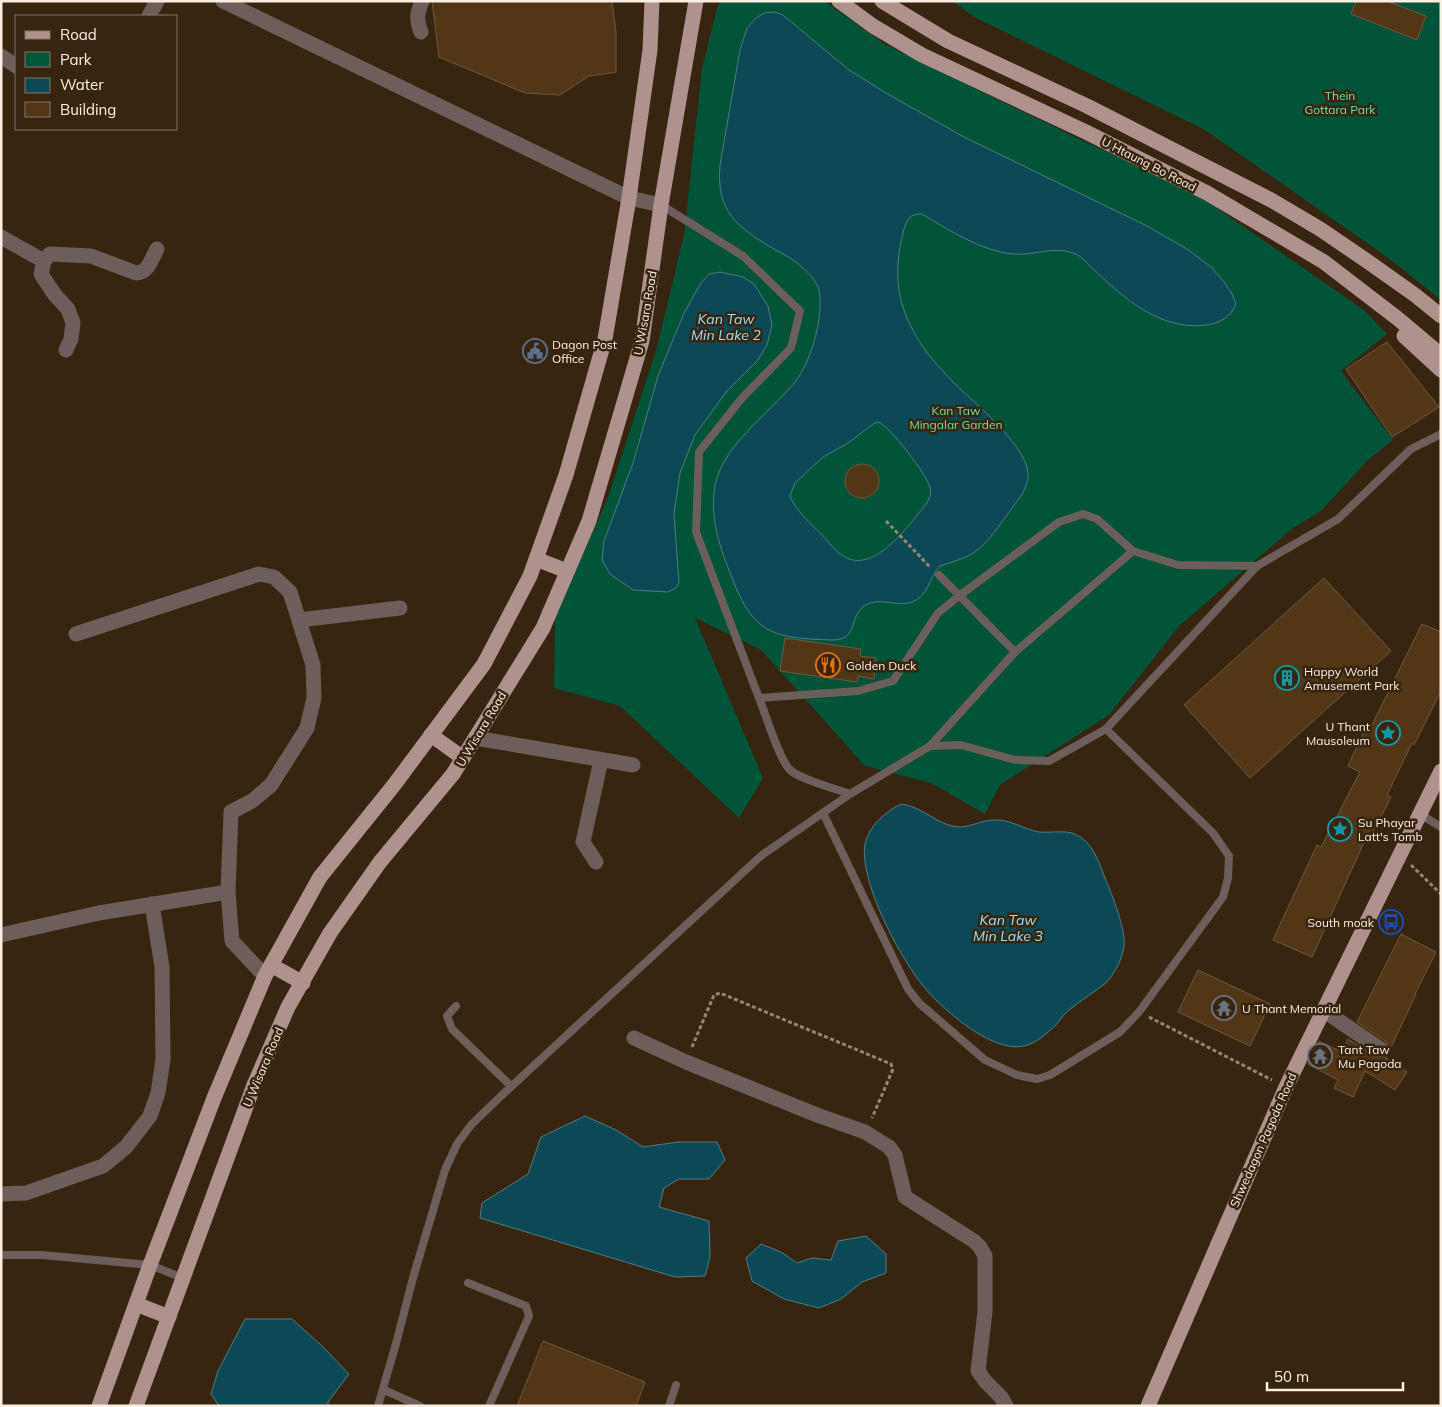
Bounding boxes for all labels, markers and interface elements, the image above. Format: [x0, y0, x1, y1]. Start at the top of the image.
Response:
legend [15, 15, 178, 130]
text: Road [60, 25, 97, 44]
text: Park [60, 50, 92, 69]
text: Water [60, 75, 104, 94]
park label: Thein Gottara Park [1305, 88, 1376, 117]
text: Building [60, 100, 116, 119]
street label: U Htaung Bo Road [1099, 134, 1199, 194]
street label: U Wisara Road [630, 270, 660, 356]
water label: Kan Taw Min Lake 2 [691, 310, 761, 344]
place label: Dagon Post Office [552, 337, 617, 366]
public building icon: Dagon Post Office [522, 338, 548, 364]
park label: Kan Taw Mingalar Garden [909, 403, 1003, 432]
restaurant icon: Golden Duck [815, 652, 841, 678]
place label: Golden Duck [846, 658, 917, 673]
place label: Happy World Amusement Park [1304, 664, 1400, 693]
building icon: Happy World Amusement Park [1274, 665, 1300, 691]
street label: U Wisara Road [453, 689, 509, 769]
place label: U Thant Mausoleum [1306, 719, 1370, 748]
place icon: U Thant Mausoleum [1375, 720, 1401, 746]
place label: Su Phayar Latt's Tomb [1358, 815, 1423, 844]
place icon: Su Phayar Latt's Tomb [1327, 816, 1353, 842]
bus stop icon: South moak [1378, 909, 1404, 935]
water label: Kan Taw Min Lake 3 [973, 911, 1044, 945]
place label: South moak [1308, 915, 1375, 930]
temple icon: U Thant Memorial [1211, 995, 1237, 1021]
place label: U Thant Memorial [1242, 1001, 1341, 1016]
street label: U Wisara Road [239, 1025, 287, 1109]
place label: Tant Taw Mu Pagoda [1338, 1042, 1402, 1071]
temple icon: Tant Taw Mu Pagoda [1307, 1043, 1333, 1069]
street label: Shwedagon Pagoda Road [1227, 1070, 1299, 1210]
scale bar [1267, 1360, 1403, 1392]
text: 50 m [1274, 1367, 1309, 1386]

